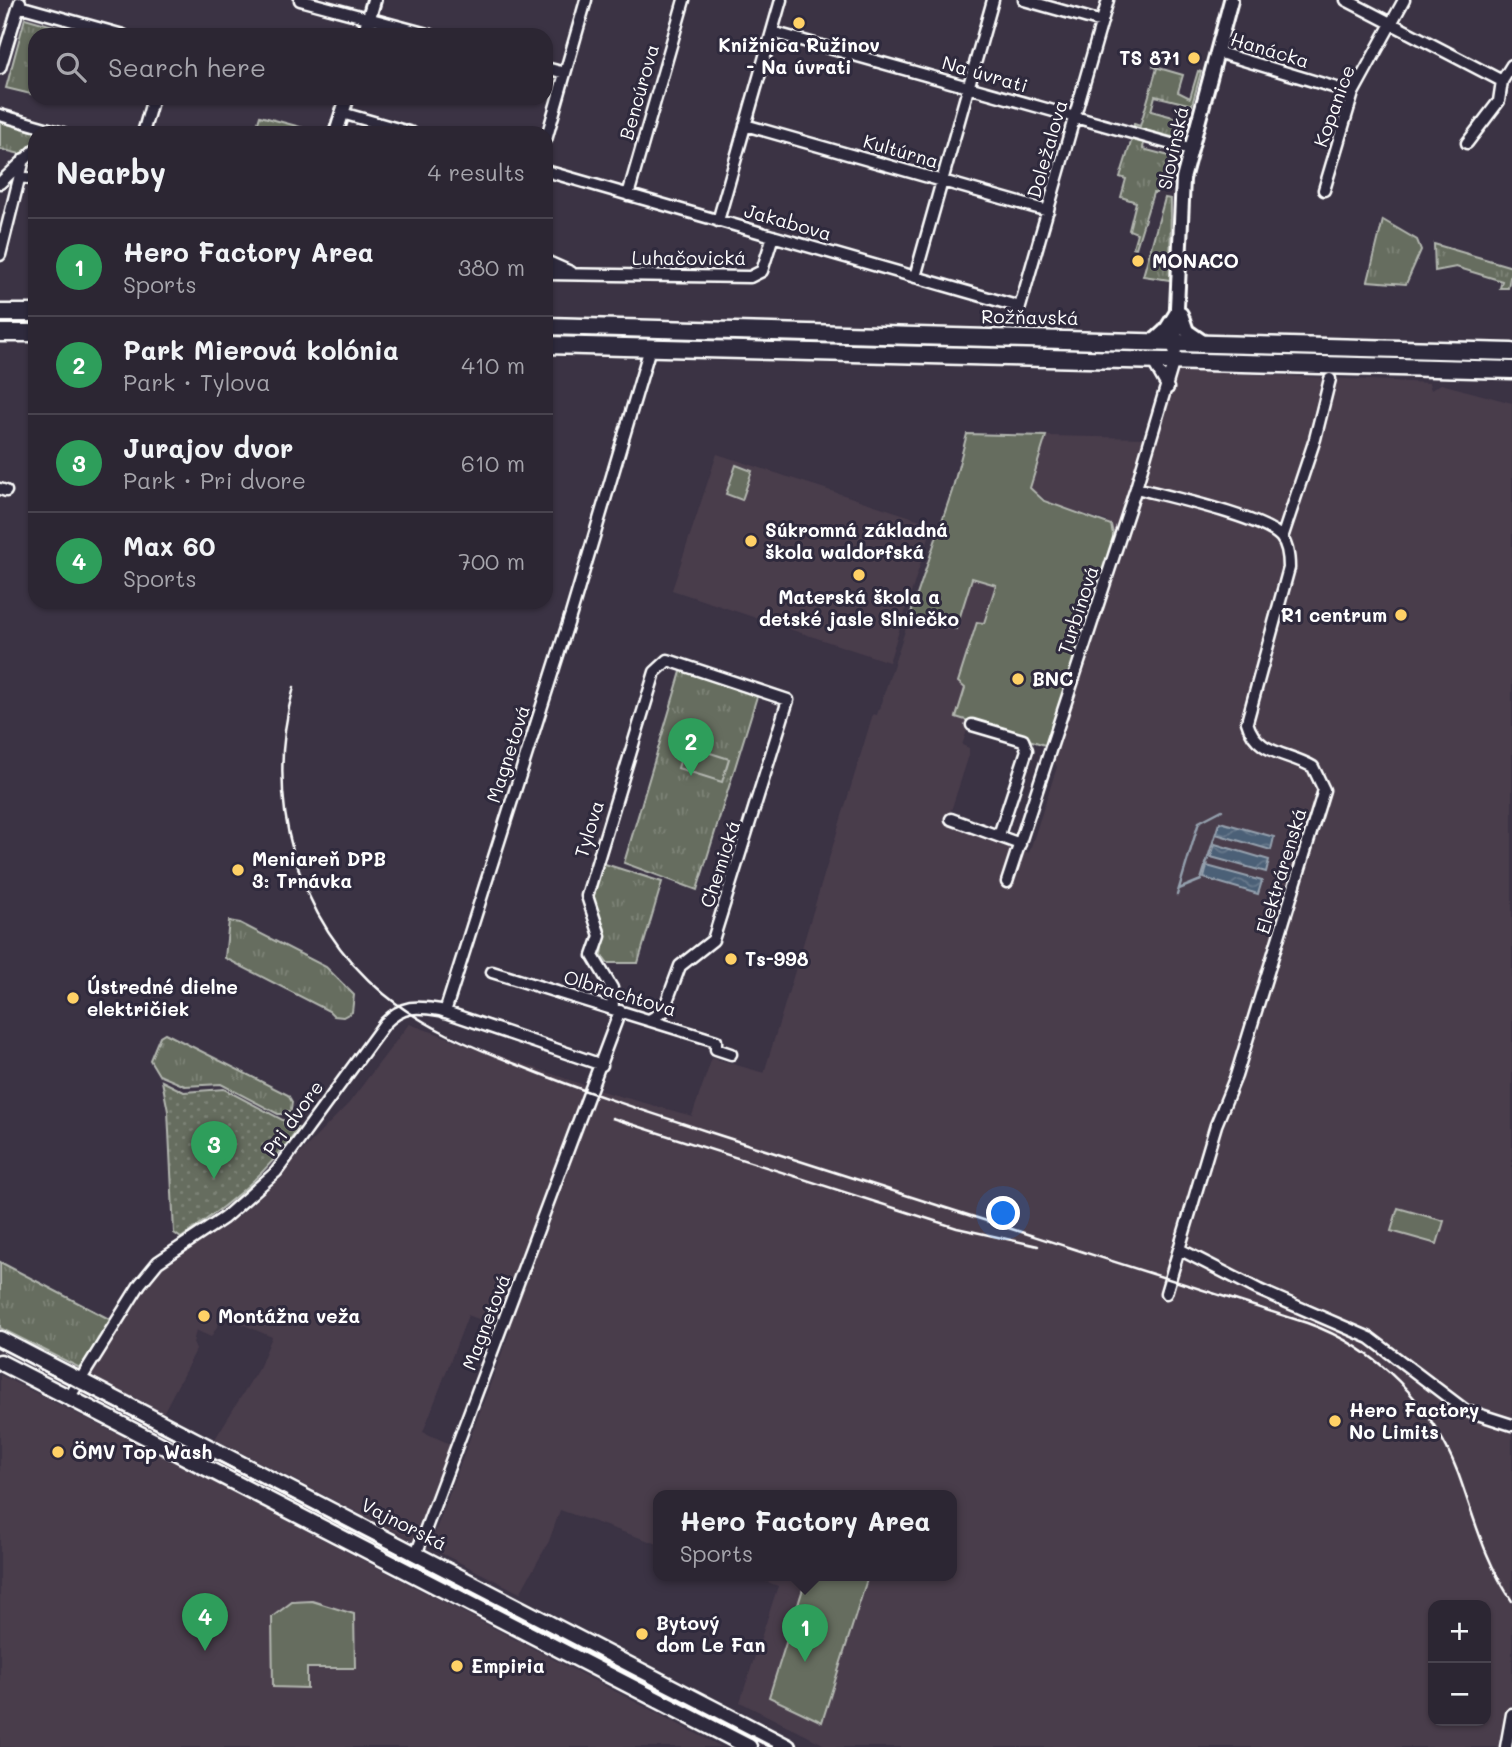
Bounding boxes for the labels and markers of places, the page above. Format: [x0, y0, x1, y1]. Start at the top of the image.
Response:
marker: Knižnica Ružinov - Na úvrati [791, 15, 807, 31]
place label: Knižnica Ružinov - Na úvrati [718, 32, 880, 79]
place label: TS 871 [1119, 45, 1180, 70]
marker: TS 871 [1186, 50, 1202, 66]
place label: MONACO [1152, 248, 1239, 273]
marker: MONACO [1130, 253, 1146, 269]
place label: Súkromná základná škola waldorfská [765, 517, 948, 564]
marker: Súkromná základná škola waldorfská [743, 533, 759, 549]
marker: Materská škola a detské jasle Slniečko [851, 567, 867, 583]
place label: Materská škola a detské jasle Slniečko [759, 584, 959, 631]
place label: R1 centrum [1281, 602, 1387, 627]
marker: R1 centrum [1393, 607, 1409, 623]
place label: BNC [1032, 666, 1073, 691]
marker: BNC [1010, 671, 1026, 687]
pin: 2 [668, 718, 714, 776]
place label: Meniareň DPB 3: Trnávka [252, 846, 386, 893]
marker: Meniareň DPB 3: Trnávka [230, 862, 246, 878]
place label: Ts-998 [745, 946, 809, 971]
marker: Ts-998 [723, 951, 739, 967]
place label: Ústredné dielne električiek [87, 974, 238, 1021]
marker: Ústredné dielne električiek [65, 990, 81, 1006]
pin: 3 [191, 1121, 237, 1179]
place label: Montážna veža [218, 1303, 360, 1328]
marker: Montážna veža [196, 1308, 212, 1324]
place label: Hero Factory No Limits [1349, 1397, 1479, 1444]
marker: Hero Factory No Limits [1327, 1413, 1343, 1429]
place label: ÖMV Top Wash [72, 1439, 212, 1464]
marker: ÖMV Top Wash [50, 1444, 66, 1460]
pin: 4 [182, 1593, 228, 1651]
pin: 1 [782, 1604, 828, 1662]
place label: Bytový dom Le Fan [656, 1610, 765, 1657]
marker: Bytový dom Le Fan [634, 1626, 650, 1642]
place label: Empiria [471, 1653, 545, 1678]
marker: Empiria [449, 1658, 465, 1674]

